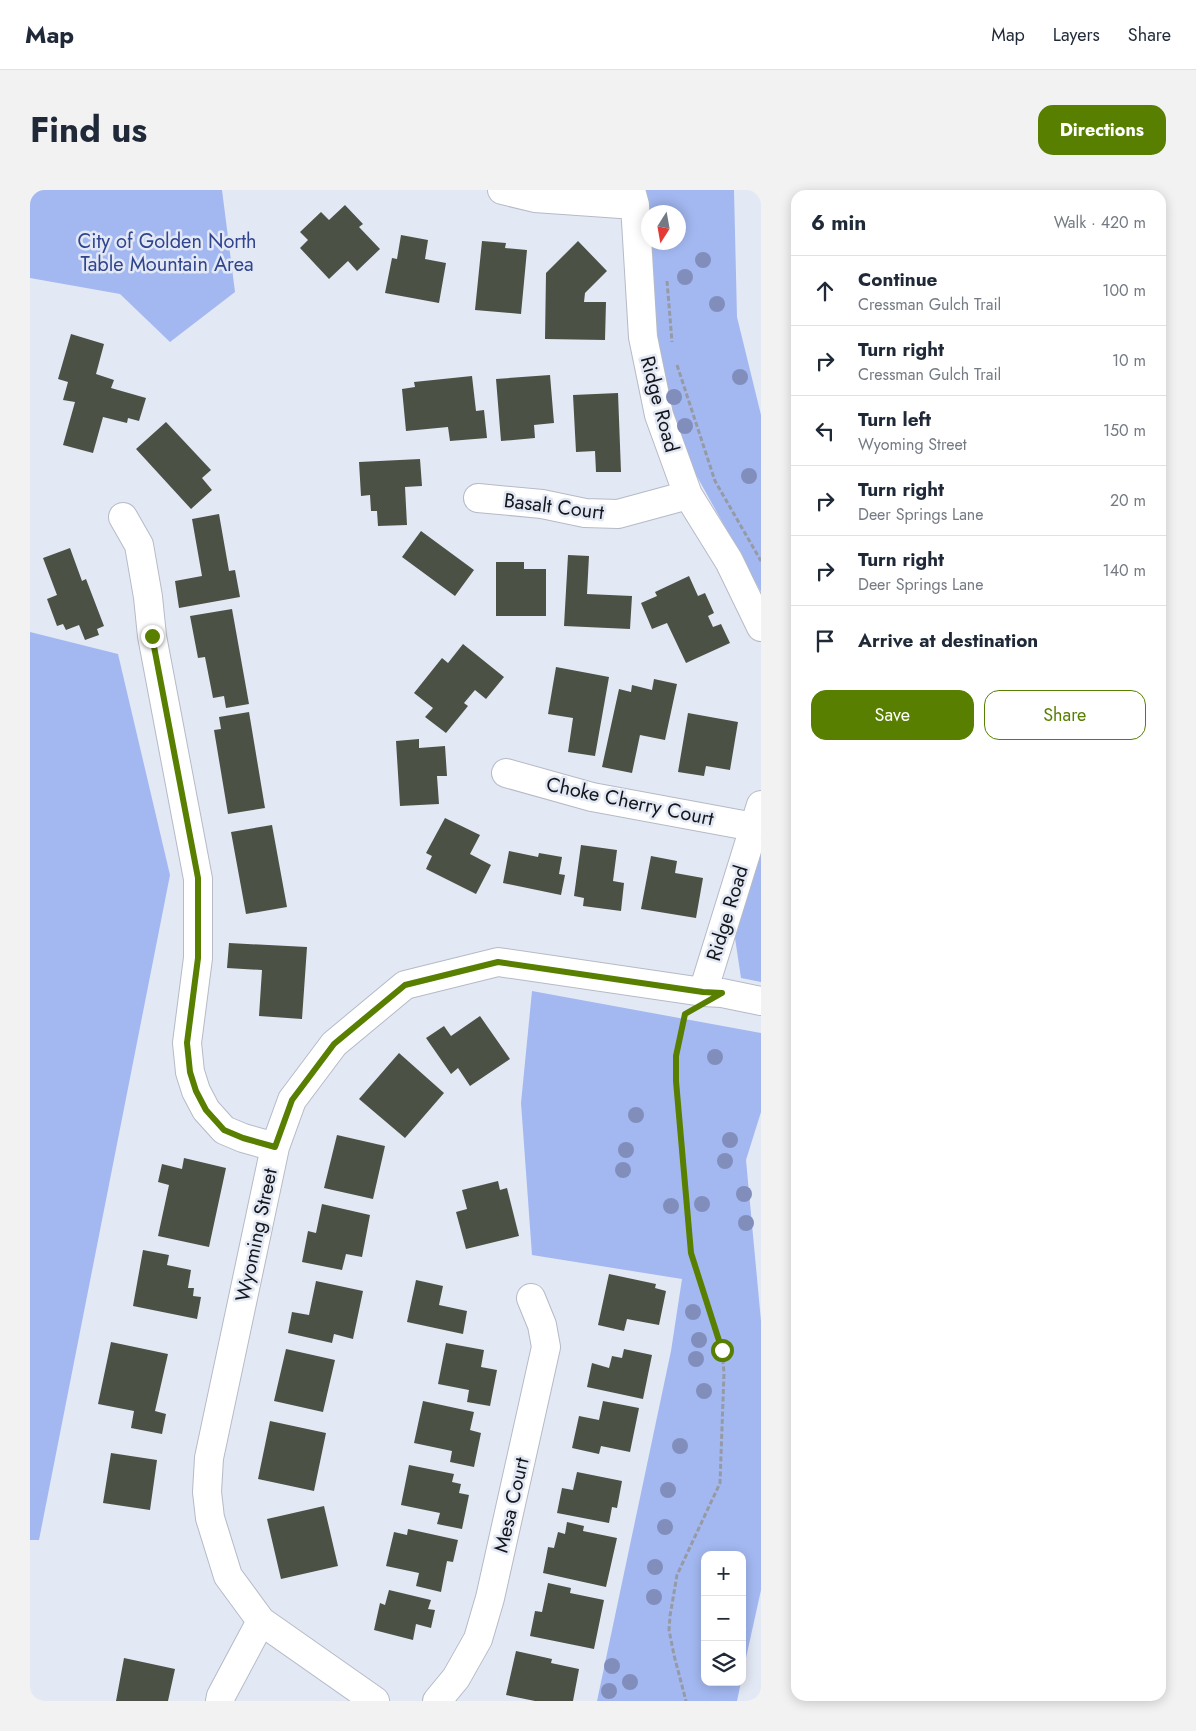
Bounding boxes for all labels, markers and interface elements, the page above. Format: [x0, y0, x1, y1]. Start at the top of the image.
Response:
text: Map [25, 17, 74, 52]
text: Map [991, 22, 1025, 48]
text: Layers [1053, 22, 1100, 48]
text: Share [1128, 22, 1171, 48]
text: Find us [30, 105, 147, 155]
button: Directions [1038, 105, 1166, 155]
north arrow [641, 205, 686, 250]
text: 6 min [811, 208, 866, 238]
text: Walk · 420 m [1054, 211, 1146, 234]
park label: City of Golden North Table Mountain Area [78, 227, 256, 279]
text: Continue [858, 266, 937, 293]
icon: ahead [811, 277, 839, 305]
text: 100 m [1102, 279, 1146, 302]
text: Cressman Gulch Trail [858, 293, 1001, 316]
text: Turn right [858, 336, 944, 363]
icon: right [811, 347, 839, 375]
text: 10 m [1112, 349, 1146, 372]
street label: Ridge Road [633, 353, 686, 456]
text: Cressman Gulch Trail [858, 363, 1001, 386]
text: Turn left [858, 406, 931, 433]
icon: left [811, 417, 839, 445]
text: 150 m [1103, 419, 1146, 442]
text: Wyoming Street [858, 433, 967, 456]
text: Turn right [858, 476, 944, 503]
street label: Basalt Court [502, 486, 606, 527]
icon: right [811, 487, 839, 515]
text: 20 m [1110, 489, 1146, 512]
text: Deer Springs Lane [858, 503, 984, 526]
text: Turn right [858, 546, 944, 573]
icon: right [811, 557, 839, 585]
text: 140 m [1103, 559, 1146, 582]
text: Deer Springs Lane [858, 573, 984, 596]
route end [141, 625, 164, 648]
icon: arrive [811, 627, 839, 655]
text: Arrive at destination [858, 627, 1038, 654]
button: Save [811, 690, 974, 740]
button: Share [984, 690, 1146, 740]
street label: Choke Cherry Court [544, 770, 716, 833]
street label: Ridge Road [699, 862, 756, 965]
street label: Wyoming Street [228, 1166, 285, 1304]
route start [711, 1339, 734, 1362]
street label: Mesa Court [486, 1454, 537, 1556]
map controls [701, 1551, 746, 1686]
button: + [701, 1551, 746, 1596]
button: − [701, 1596, 746, 1641]
button: layers [701, 1641, 746, 1686]

